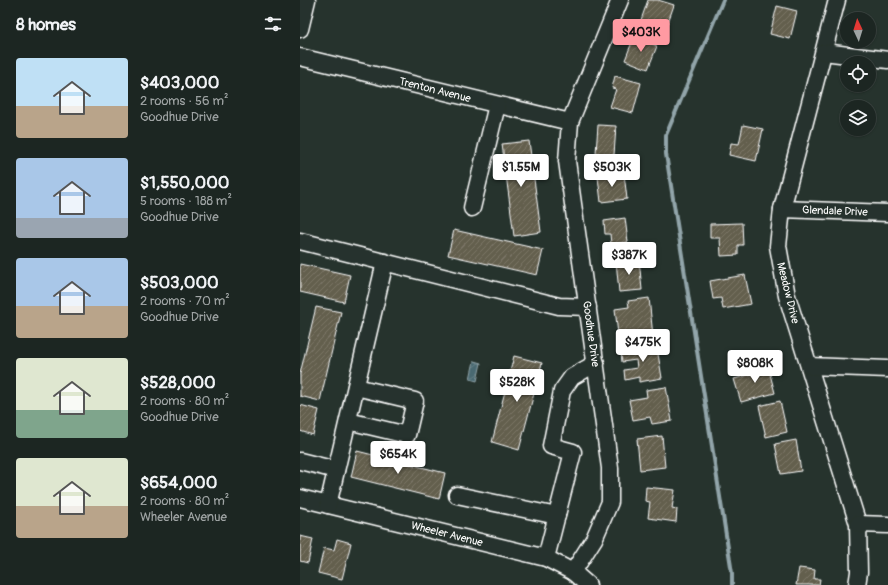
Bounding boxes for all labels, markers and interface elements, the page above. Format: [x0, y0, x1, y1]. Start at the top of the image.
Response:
north arrow [840, 12, 876, 48]
map controls [840, 12, 876, 136]
icon: filters [262, 13, 284, 35]
text: 8 homes [16, 14, 76, 35]
pin: $403K [613, 19, 669, 53]
text: $403K [622, 24, 660, 40]
button: locate [840, 56, 876, 92]
text: $403,000 [140, 72, 219, 93]
icon: home [48, 74, 96, 122]
street label: Trenton Avenue [398, 75, 473, 105]
text: 2 rooms · 56 m² [140, 93, 228, 109]
button: layers [840, 100, 876, 136]
text: Goodhue Drive [140, 109, 219, 125]
pin: $1.55M [488, 154, 554, 188]
pin: $503K [584, 154, 640, 188]
text: $1.55M [502, 159, 540, 175]
text: $503K [593, 159, 631, 175]
text: $1,550,000 [140, 172, 229, 193]
icon: home [48, 174, 96, 222]
text: 5 rooms · 188 m² [140, 193, 232, 209]
street label: Glendale Drive [802, 203, 869, 219]
text: Goodhue Drive [140, 209, 219, 225]
pin: $387K [601, 242, 657, 276]
text: $387K [611, 247, 647, 263]
street label: Meadow Drive [774, 261, 802, 326]
text: $503,000 [140, 272, 219, 293]
icon: home [48, 274, 96, 322]
text: 2 rooms · 70 m² [140, 293, 230, 309]
street label: Goodhue Drive [580, 300, 602, 368]
text: Goodhue Drive [140, 309, 219, 325]
pin: $475K [615, 329, 671, 363]
text: $475K [625, 334, 661, 350]
pin: $808K [727, 350, 783, 384]
text: $808K [737, 355, 773, 371]
pin: $528K [489, 369, 545, 403]
text: $528,000 [140, 372, 216, 393]
icon: home [48, 374, 96, 422]
text: $528K [499, 374, 535, 390]
text: 2 rooms · 80 m² [140, 393, 229, 409]
text: Goodhue Drive [140, 409, 219, 425]
pin: $654K [370, 441, 426, 475]
text: $654K [379, 446, 417, 462]
text: $654,000 [140, 472, 217, 493]
icon: home [48, 474, 96, 522]
text: 2 rooms · 80 m² [140, 493, 229, 509]
text: Wheeler Avenue [140, 509, 227, 525]
street label: Wheeler Avenue [410, 519, 485, 549]

